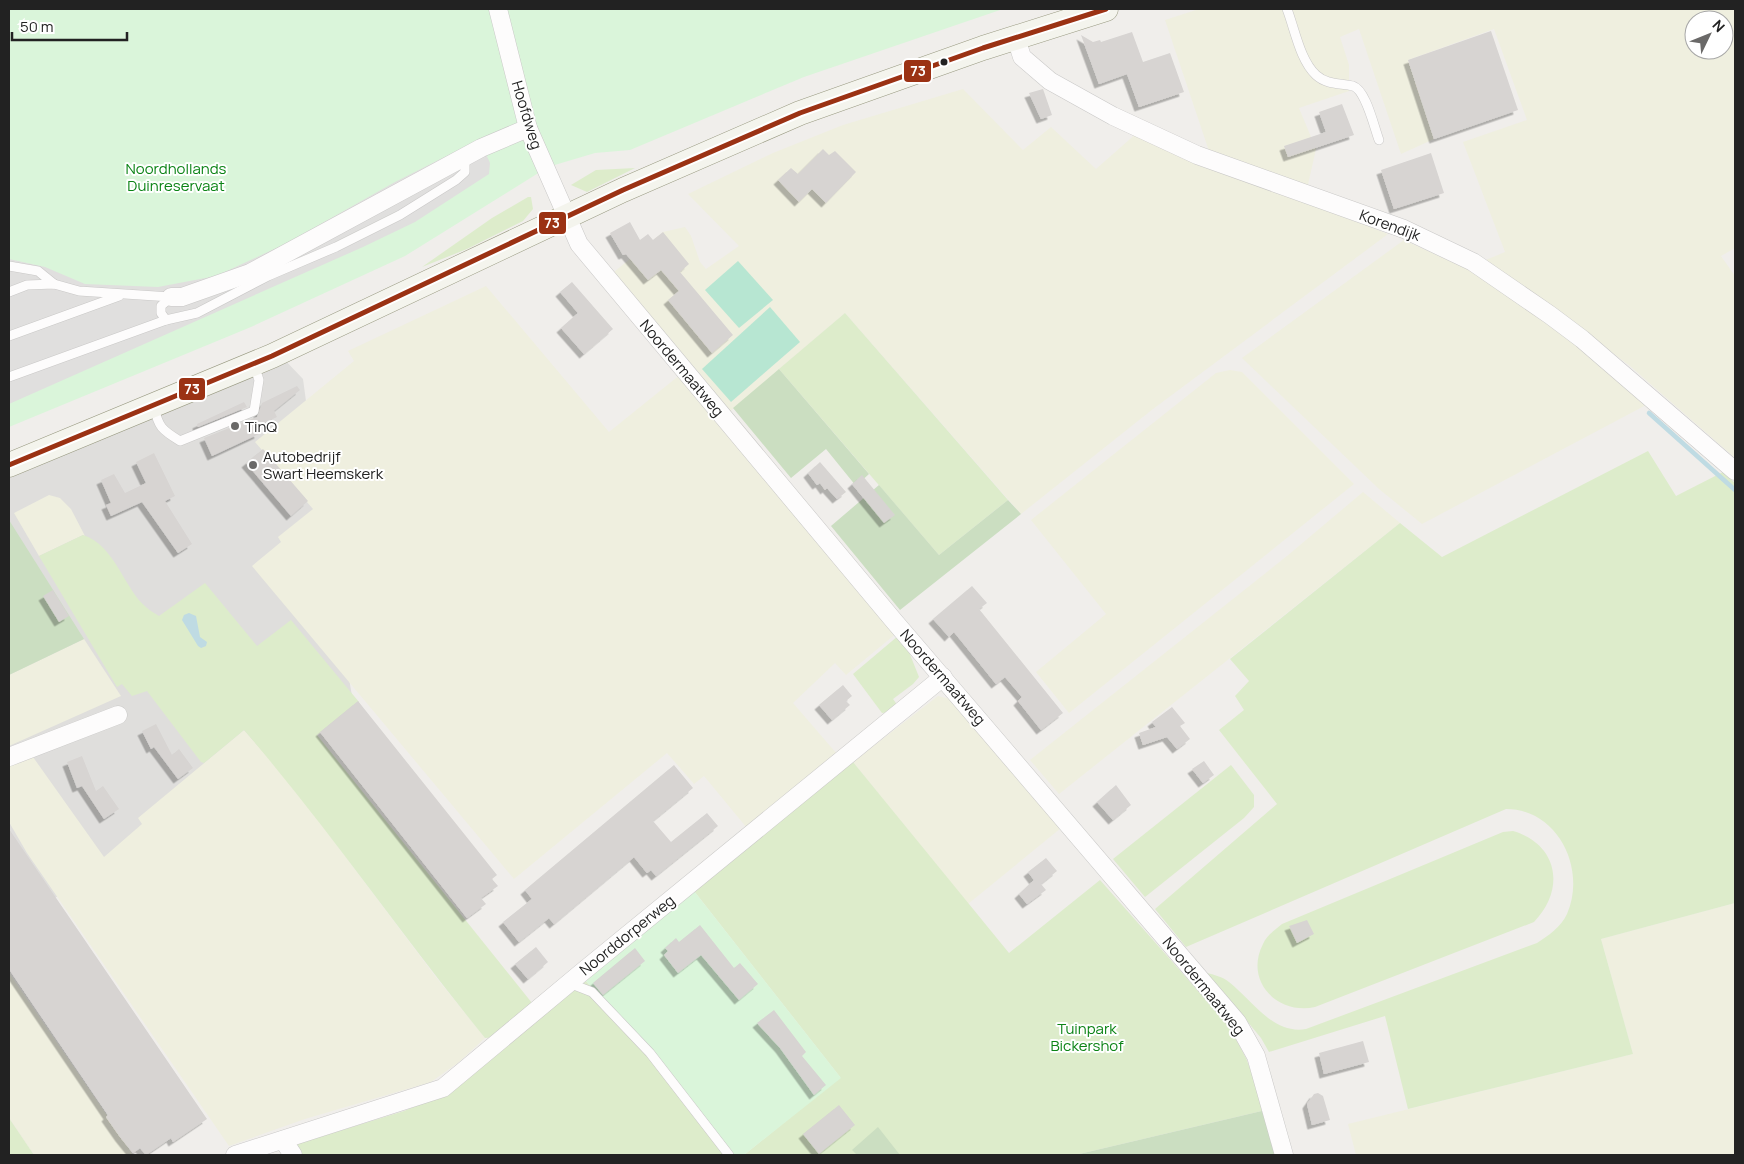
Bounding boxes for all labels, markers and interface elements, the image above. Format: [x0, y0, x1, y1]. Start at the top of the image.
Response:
scale bar [12, 10, 128, 42]
north arrow [1684, 10, 1734, 60]
text: 50 m [20, 16, 54, 37]
text: N [1708, 16, 1729, 36]
unlabelled marker [939, 57, 949, 67]
line badge: 73 [903, 59, 932, 83]
text: 73 [910, 61, 926, 80]
street label: Hoofdweg [507, 78, 547, 152]
park label: Noordhollands Duinreservaat [126, 158, 227, 196]
street label: Korendijk [1357, 204, 1424, 246]
line badge: 73 [538, 211, 567, 235]
text: 73 [544, 213, 560, 232]
street label: Noordermaatweg [635, 315, 729, 421]
line badge: 73 [178, 377, 206, 401]
text: 73 [184, 379, 200, 398]
place label: TinQ [245, 416, 277, 437]
marker: TinQ [229, 420, 241, 432]
place label: Autobedrijf Swart Heemskerk [263, 446, 384, 484]
marker: Autobedrijf Swart Heemskerk [247, 459, 259, 471]
street label: Noordermaatweg [896, 625, 990, 729]
street label: Noorddorperweg [575, 890, 679, 980]
street label: Noordermaatweg [1158, 933, 1250, 1039]
park label: Tuinpark Bickershof [1050, 1018, 1124, 1056]

